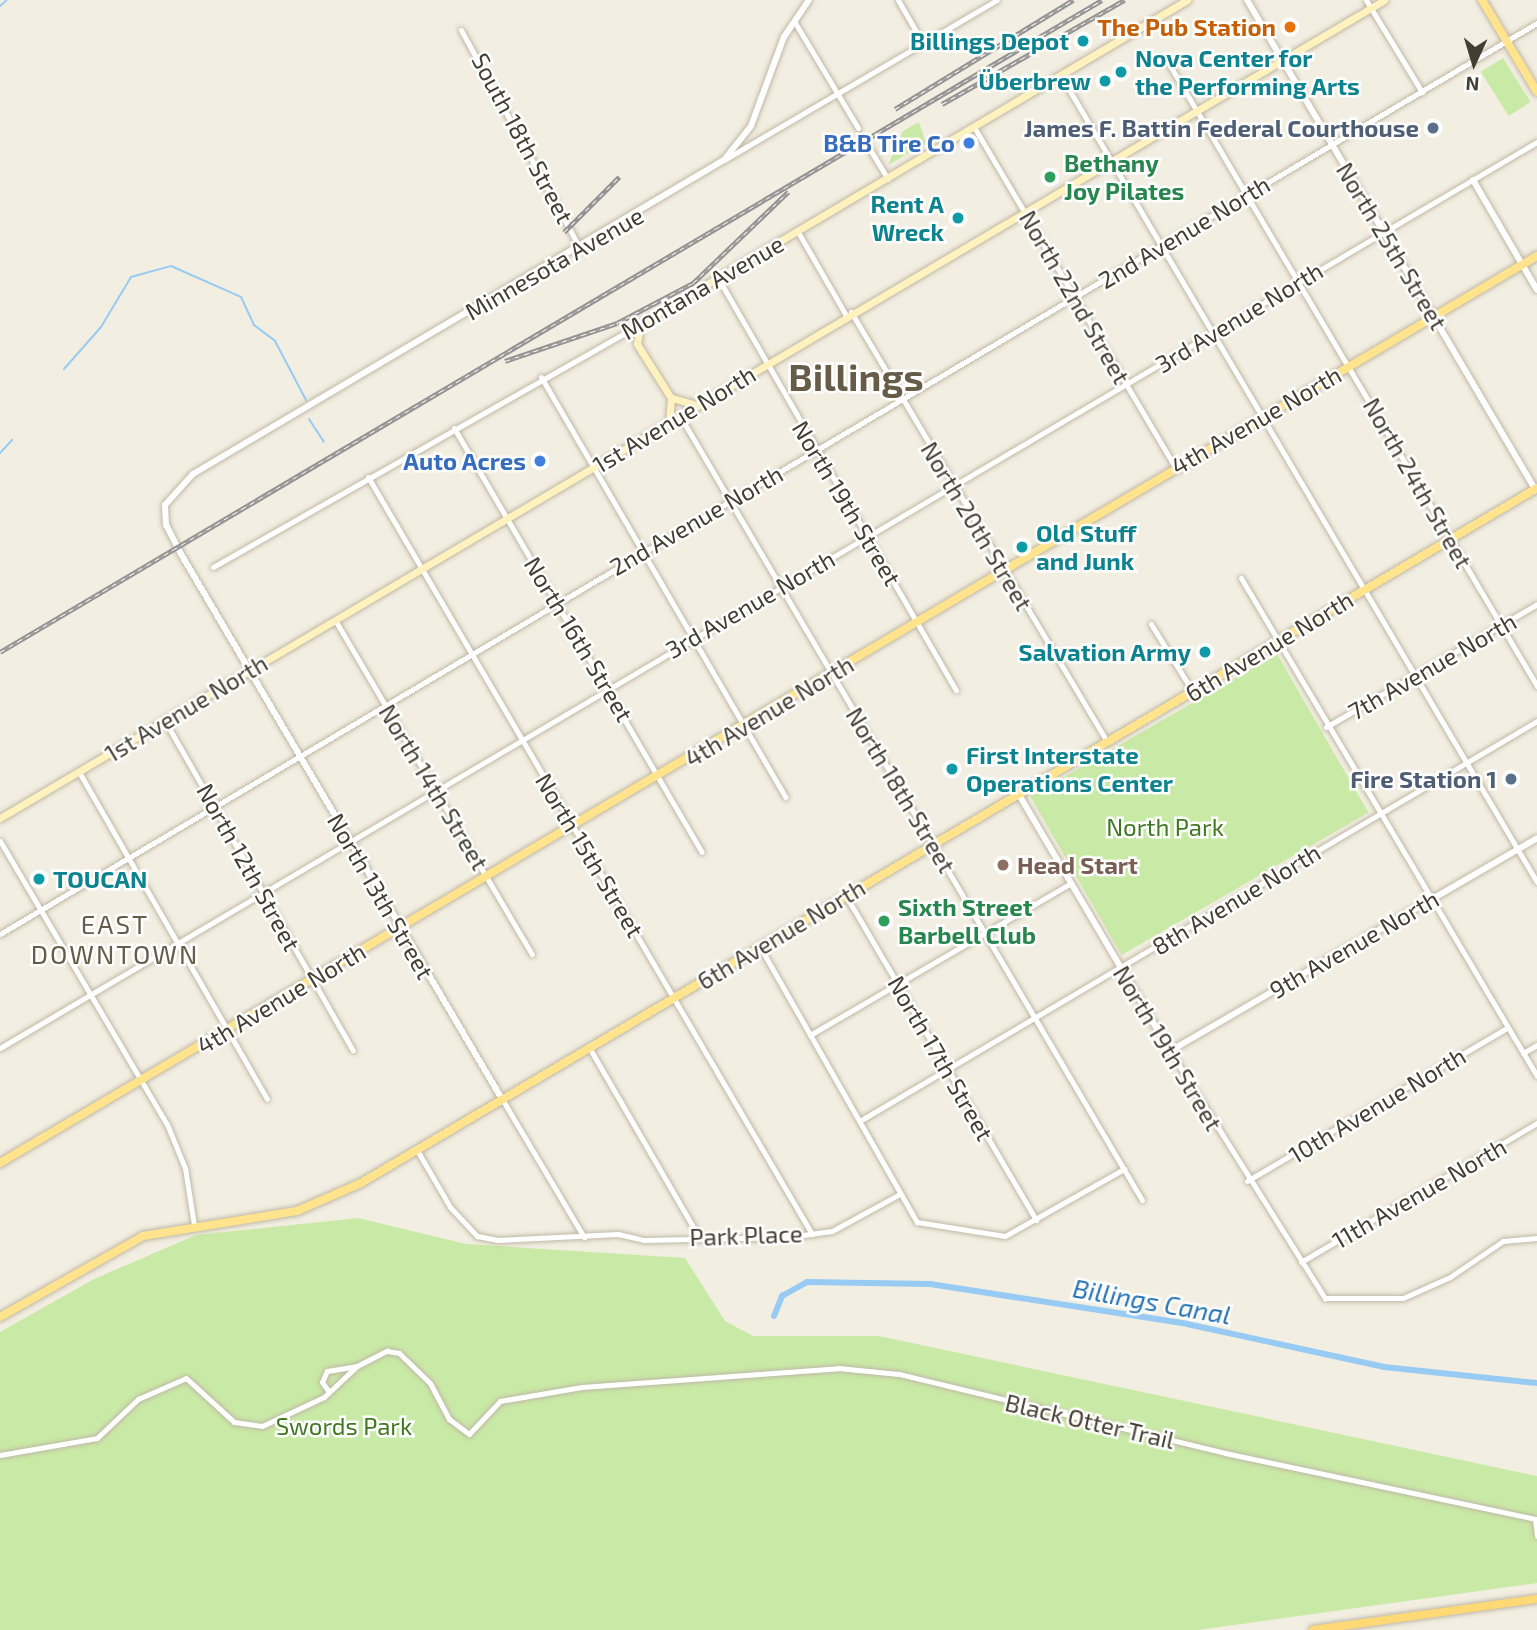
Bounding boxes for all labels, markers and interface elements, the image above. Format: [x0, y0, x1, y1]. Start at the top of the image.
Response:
place label: The Pub Station [1097, 13, 1276, 41]
marker: The Pub Station [1282, 19, 1298, 35]
place label: Billings Depot [910, 27, 1069, 55]
north arrow [1439, 28, 1509, 98]
marker: Billings Depot [1075, 33, 1091, 49]
place label: Nova Center for the Performing Arts [1135, 44, 1360, 100]
street label: South 18th Street [466, 48, 580, 228]
marker: Nova Center for the Performing Arts [1113, 64, 1129, 80]
place label: Überbrew [978, 67, 1091, 95]
text: N [1465, 72, 1480, 96]
marker: Überbrew [1097, 73, 1113, 89]
place label: James F. Battin Federal Courthouse [1023, 114, 1419, 142]
marker: James F. Battin Federal Courthouse [1425, 120, 1441, 136]
place label: B&B Tire Co [823, 129, 955, 157]
marker: B&B Tire Co [961, 135, 977, 151]
place label: Bethany Joy Pilates [1064, 149, 1185, 205]
street label: North 25th Street [1331, 157, 1453, 335]
marker: Bethany Joy Pilates [1042, 169, 1058, 185]
street label: 2nd Avenue North [1093, 169, 1275, 295]
place label: Rent A Wreck [870, 190, 944, 246]
street label: Minnesota Avenue [459, 200, 649, 326]
street label: North 22nd Street [1014, 205, 1136, 389]
marker: Rent A Wreck [950, 210, 966, 226]
street label: Montana Avenue [615, 229, 789, 345]
street label: 3rd Avenue North [1150, 256, 1328, 378]
district label: Billings [788, 354, 924, 400]
street label: 1st Avenue North [587, 359, 761, 479]
street label: 4th Avenue North [1166, 359, 1346, 481]
street label: North 24th Street [1358, 393, 1478, 573]
street label: North 19th Street [786, 415, 908, 591]
street label: North 20th Street [915, 436, 1039, 616]
place label: Auto Acres [403, 447, 526, 475]
marker: Auto Acres [532, 453, 548, 469]
street label: 2nd Avenue North [604, 459, 788, 581]
place label: Old Stuff and Junk [1036, 519, 1136, 575]
marker: Old Stuff and Junk [1014, 539, 1030, 555]
street label: 3rd Avenue North [660, 544, 840, 664]
street label: North 16th Street [518, 551, 640, 727]
street label: 6th Avenue North [1180, 584, 1358, 708]
street label: 7th Avenue North [1343, 606, 1521, 726]
place label: Salvation Army [1018, 638, 1191, 666]
marker: Salvation Army [1197, 644, 1213, 660]
street label: 1st Avenue North [99, 648, 273, 768]
street label: 4th Avenue North [679, 649, 859, 773]
street label: North 14th Street [373, 699, 495, 875]
street label: North 18th Street [840, 702, 962, 878]
place label: First Interstate Operations Center [966, 741, 1173, 797]
marker: First Interstate Operations Center [944, 761, 960, 777]
place label: Fire Station 1 [1350, 765, 1497, 793]
street label: North 15th Street [530, 768, 650, 942]
marker: Fire Station 1 [1503, 771, 1519, 787]
street label: North 12th Street [191, 778, 307, 956]
street label: North 13th Street [322, 808, 440, 984]
park label: North Park [1106, 813, 1224, 841]
street label: 8th Avenue North [1146, 837, 1326, 961]
place label: Head Start [1017, 851, 1138, 879]
marker: Head Start [995, 857, 1011, 873]
place label: TOUCAN [53, 865, 147, 893]
marker: TOUCAN [31, 871, 47, 887]
street label: 6th Avenue North [692, 872, 870, 996]
street label: 9th Avenue North [1264, 884, 1444, 1004]
place label: Sixth Street Barbell Club [898, 893, 1036, 949]
district label: EAST DOWNTOWN [32, 908, 198, 970]
marker: Sixth Street Barbell Club [876, 913, 892, 929]
street label: 4th Avenue North [191, 936, 371, 1060]
street label: North 19th Street [1107, 960, 1229, 1136]
street label: North 17th Street [882, 970, 1000, 1146]
street label: 10th Avenue North [1283, 1041, 1471, 1169]
street label: 11th Avenue North [1327, 1131, 1511, 1255]
street label: Park Place [689, 1219, 803, 1251]
water label: Billings Canal [1070, 1272, 1234, 1330]
street label: Black Otter Trail [1002, 1387, 1178, 1455]
park label: Swords Park [276, 1412, 412, 1440]

